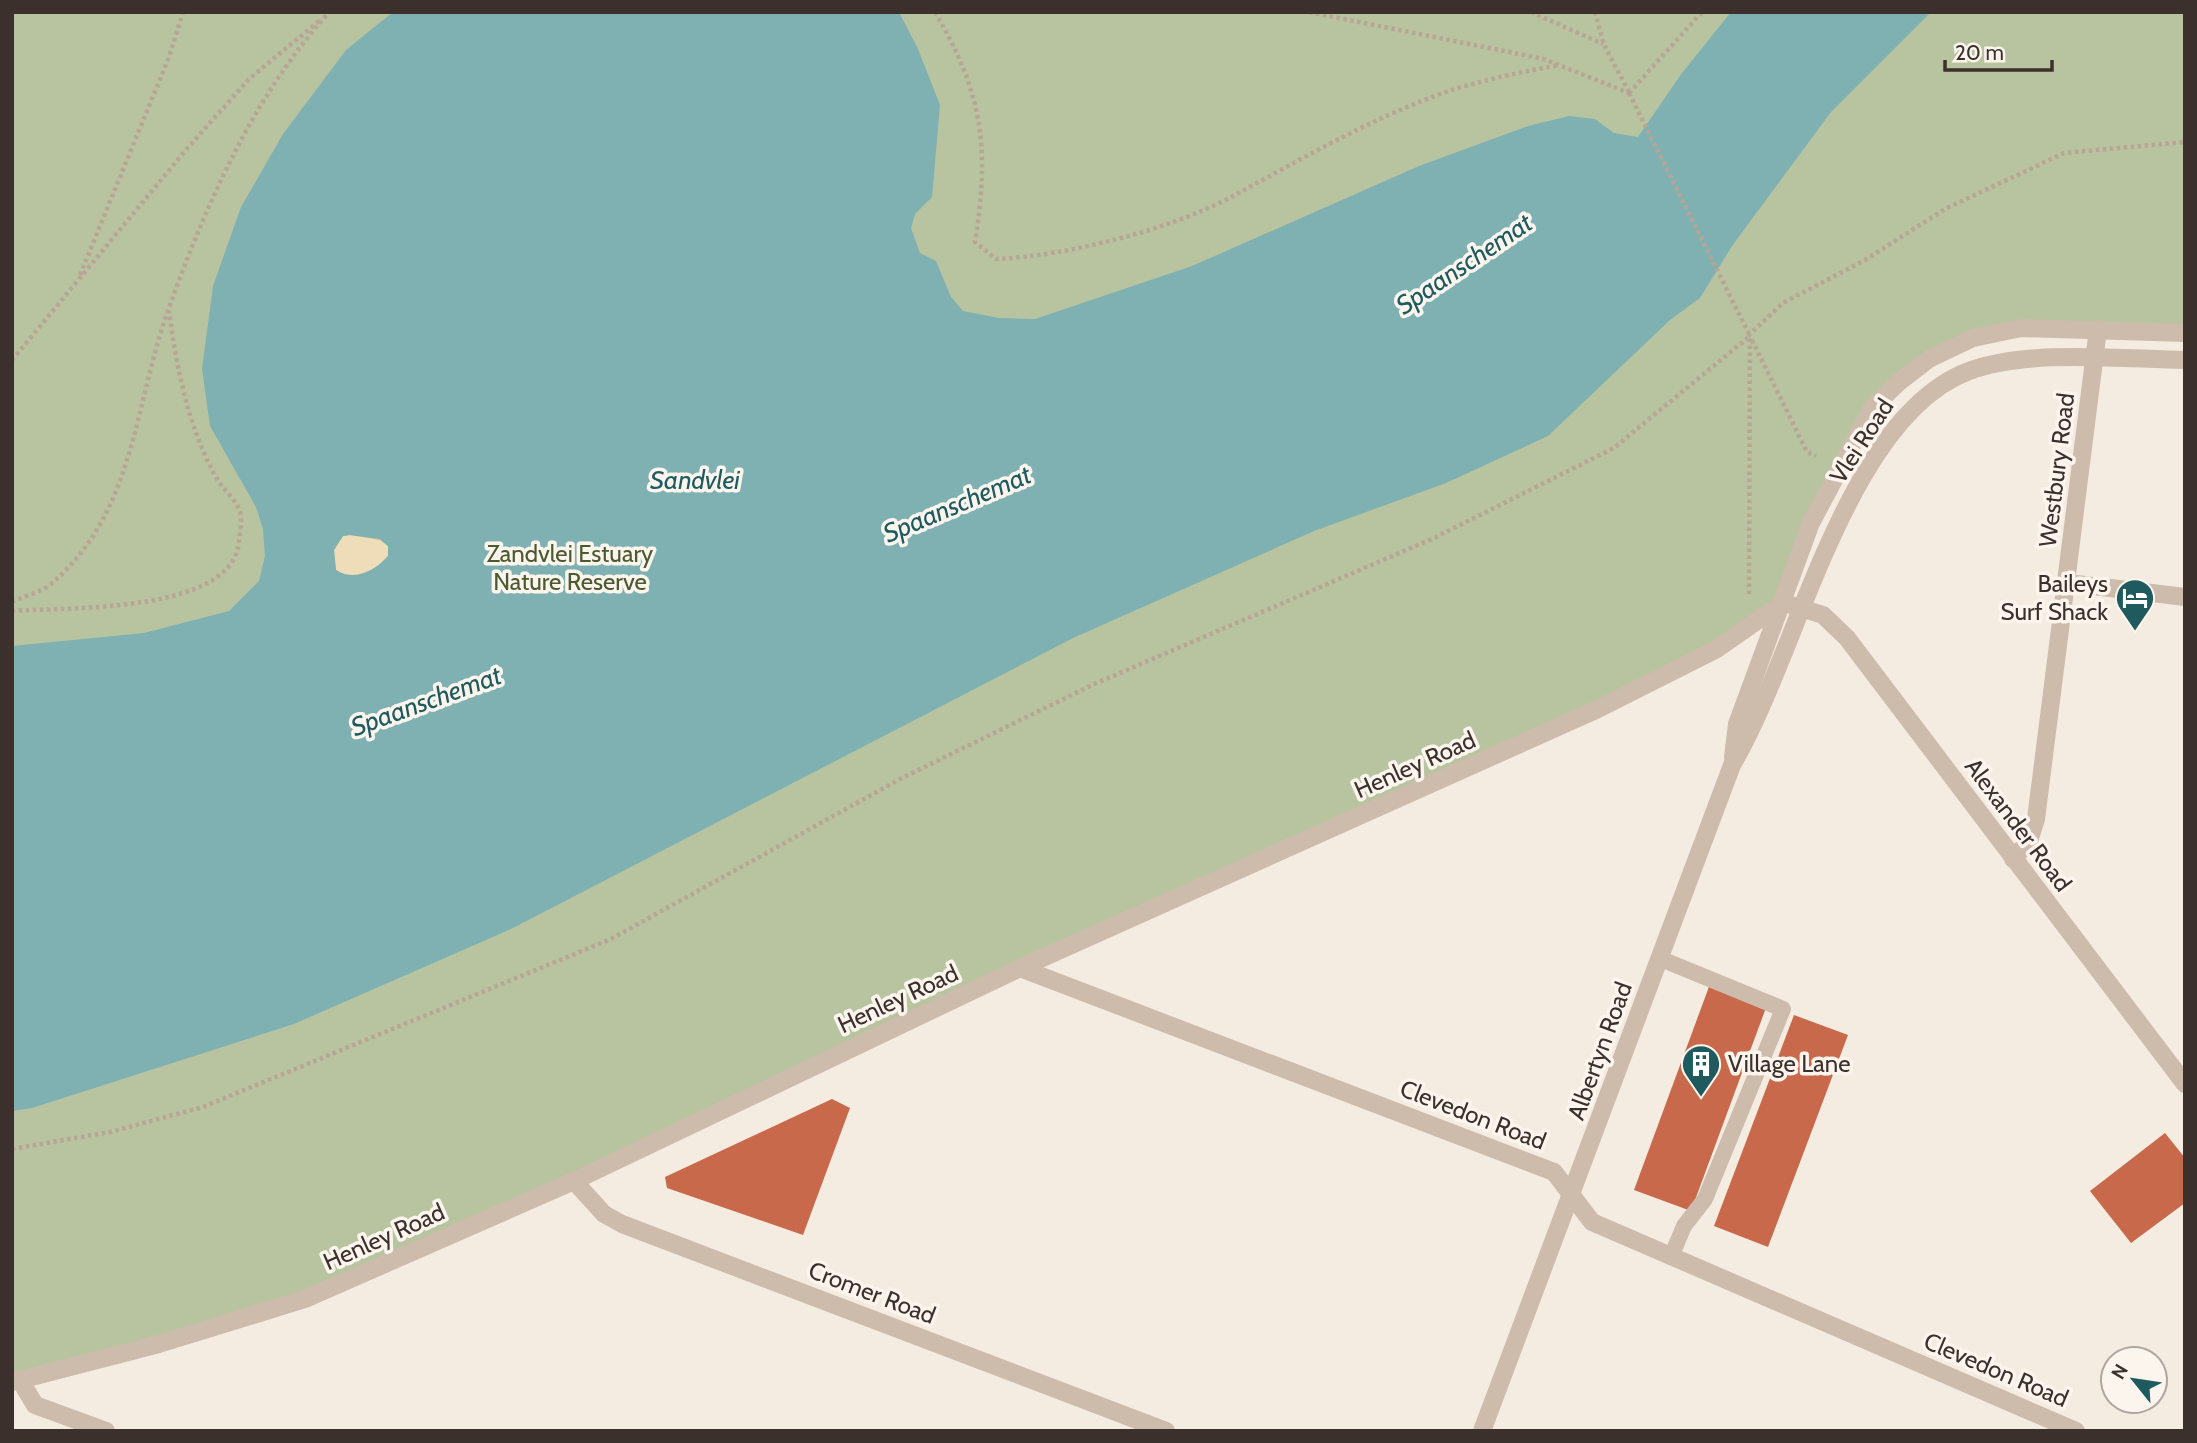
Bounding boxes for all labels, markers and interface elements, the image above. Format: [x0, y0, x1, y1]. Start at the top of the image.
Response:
scale bar [1945, 28, 2052, 72]
text: 20 m [1955, 40, 2004, 65]
water label: Spaanschemat [1390, 206, 1539, 321]
street label: Westbury Road [2033, 391, 2080, 549]
street label: Vlei Road [1824, 393, 1900, 488]
water label: Spaanschemat [878, 458, 1037, 550]
water label: Sandvlei [650, 464, 740, 496]
park label: Zandvlei Estuary Nature Reserve [487, 539, 653, 596]
place label: Baileys Surf Shack [2001, 569, 2108, 626]
hotel icon: Baileys Surf Shack [2114, 577, 2156, 632]
water label: Spaanschemat [346, 659, 507, 743]
street label: Henley Road [1350, 725, 1480, 804]
street label: Alexander Road [1959, 752, 2078, 897]
street label: Henley Road [833, 958, 963, 1039]
street label: Albertyn Road [1561, 978, 1638, 1124]
building icon: Village Lane [1680, 1043, 1722, 1098]
place label: Village Lane [1728, 1049, 1851, 1078]
street label: Clevedon Road [1396, 1073, 1550, 1156]
street label: Henley Road [319, 1197, 449, 1276]
street label: Cromer Road [805, 1255, 940, 1330]
street label: Clevedon Road [1920, 1326, 2073, 1413]
north arrow [2099, 1345, 2169, 1415]
text: N [2106, 1360, 2133, 1383]

